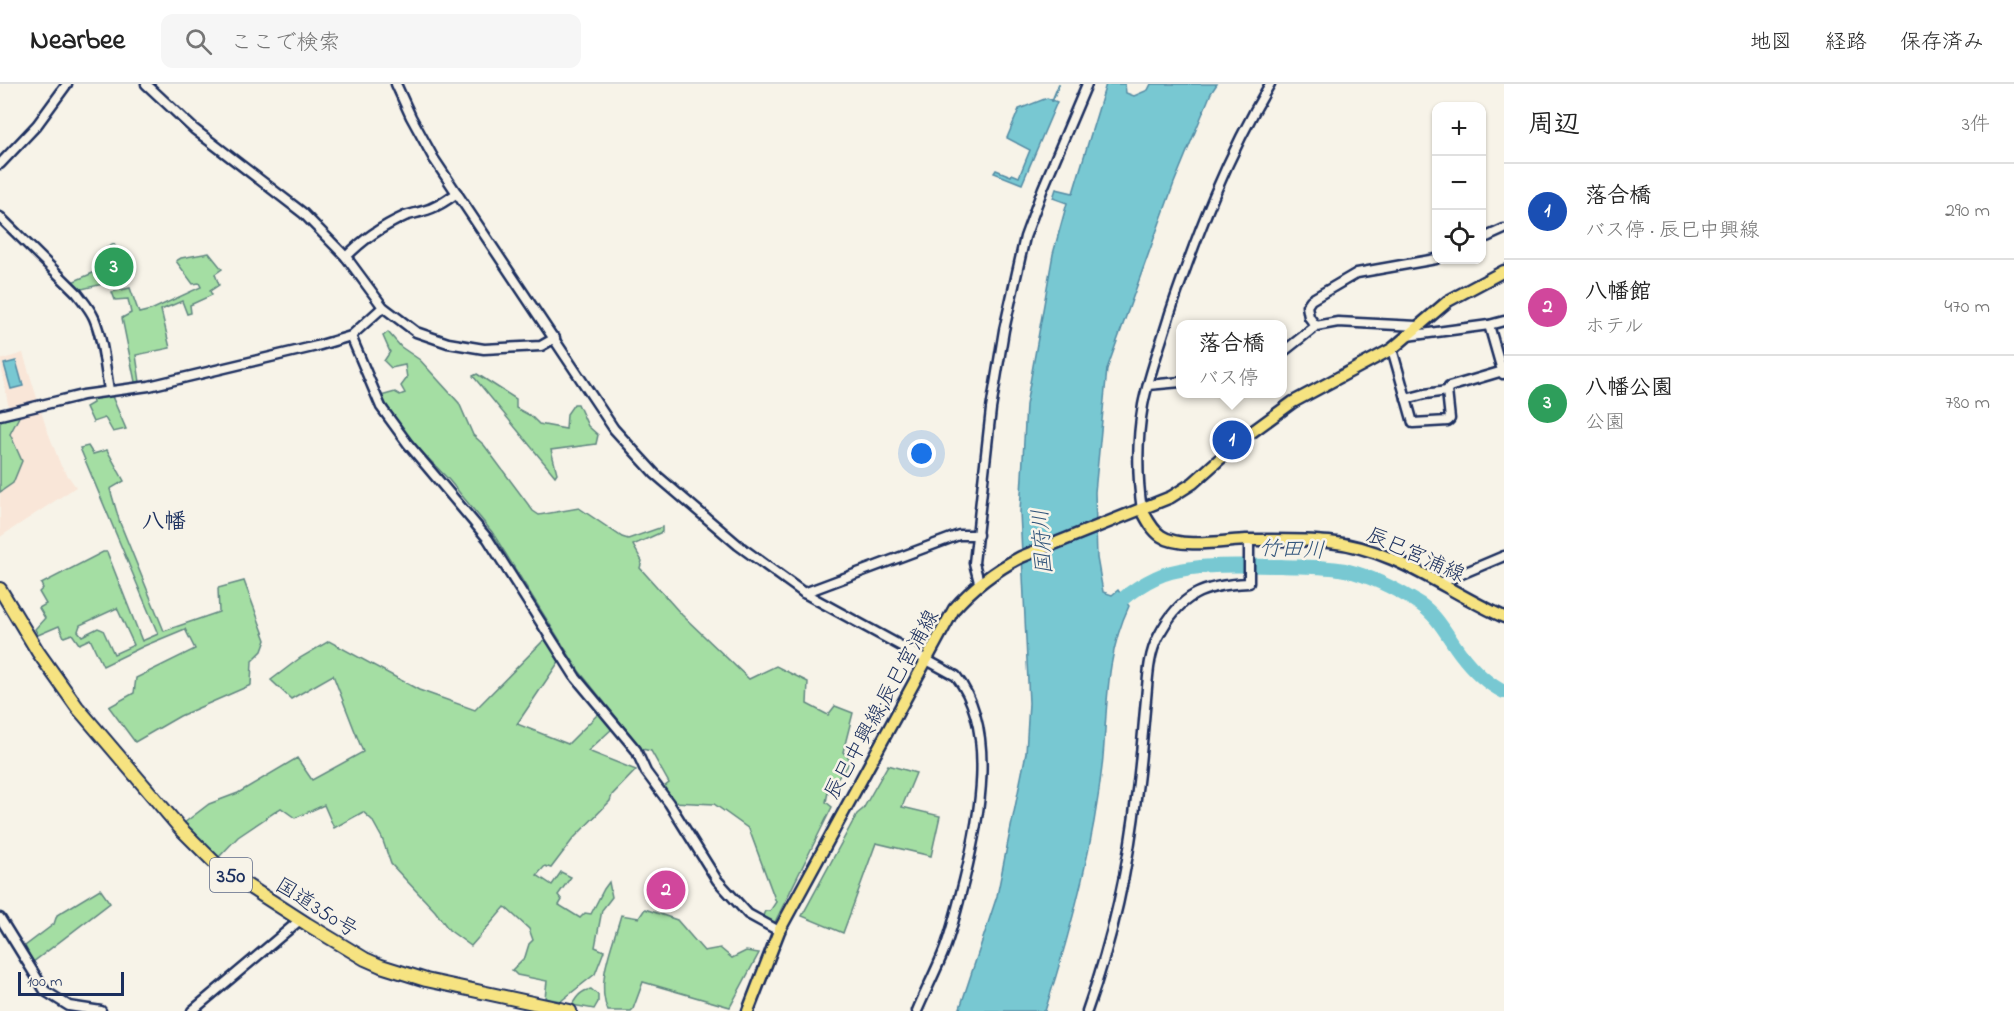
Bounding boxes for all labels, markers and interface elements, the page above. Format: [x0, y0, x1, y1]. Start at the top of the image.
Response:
search box [161, 14, 581, 68]
text: Nearbee [30, 21, 125, 62]
icon: search [182, 25, 215, 58]
text: ここで検索 [230, 28, 340, 60]
text: 地図 [1750, 28, 1792, 58]
text: 経路 [1825, 28, 1867, 58]
text: 保存済み [1900, 28, 1984, 58]
map controls [1432, 102, 1486, 264]
button: + [1432, 102, 1486, 156]
text: 周辺 [1528, 107, 1580, 145]
text: 3件 [1962, 111, 1990, 140]
button: − [1432, 156, 1486, 210]
text: 落合橋 [1585, 181, 1651, 213]
text: 1 [1544, 197, 1551, 226]
text: 290 m [1945, 197, 1990, 226]
button: locate [1432, 210, 1486, 264]
text: バス停 · 辰巳中興線 [1585, 217, 1759, 246]
pin: 3 [94, 244, 134, 290]
text: 八幡館 [1585, 277, 1651, 309]
text: 2 [1543, 293, 1552, 322]
text: 470 m [1944, 293, 1990, 322]
text: ホテル [1585, 313, 1644, 342]
popup [1176, 320, 1287, 398]
text: 落合橋 [1198, 329, 1265, 361]
text: バス停 [1198, 365, 1258, 394]
text: 八幡公園 [1585, 373, 1673, 405]
text: 3 [1543, 389, 1552, 418]
text: 780 m [1945, 389, 1990, 418]
text: 公園 [1585, 409, 1625, 438]
pin: 1 [1212, 418, 1252, 462]
your location [907, 439, 936, 468]
district label: 八幡 [142, 507, 186, 539]
water label: 国府川 [1026, 508, 1062, 576]
street label: 辰巳宮浦線 [1361, 521, 1469, 591]
water label: 竹田川 [1258, 534, 1325, 568]
street label: 辰巳中興線;辰巳宮浦線 [818, 605, 947, 805]
road number: 350 [210, 858, 252, 892]
pin: 2 [646, 868, 686, 912]
street label: 国道350号 [269, 871, 363, 946]
scale bar [18, 969, 124, 996]
text: 100 m [27, 970, 62, 994]

